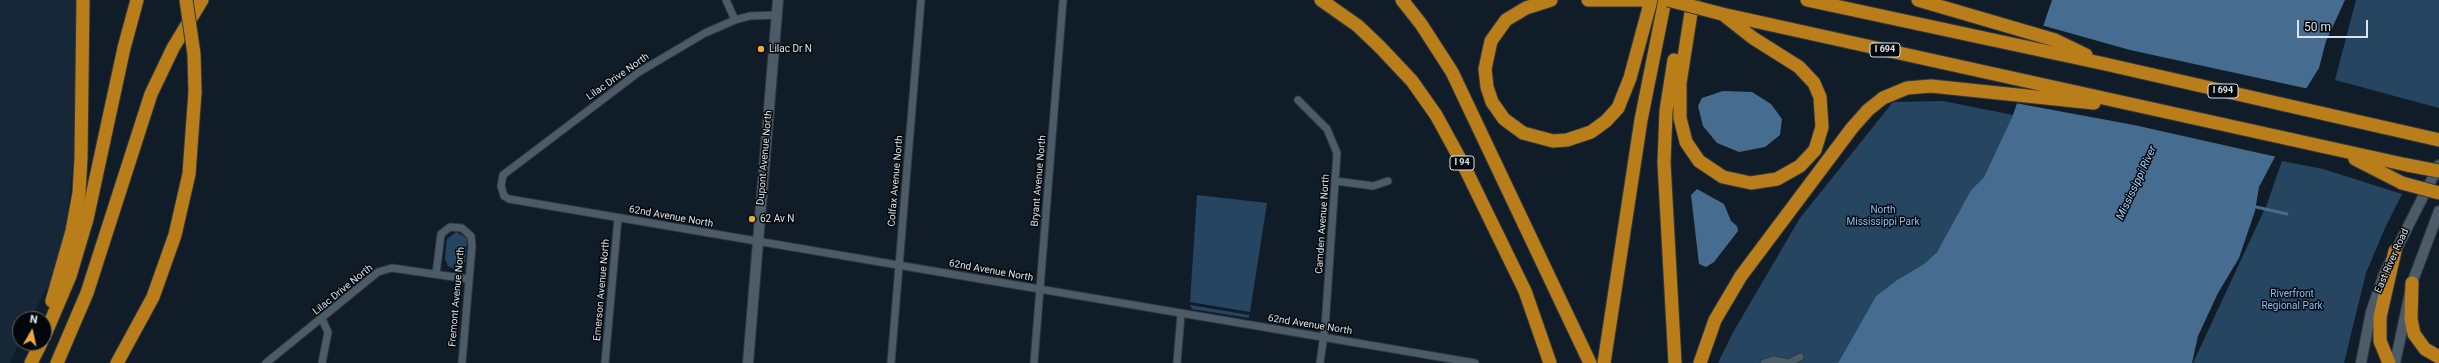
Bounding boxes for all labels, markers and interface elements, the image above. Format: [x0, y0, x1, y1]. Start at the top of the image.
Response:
scale bar [2299, 12, 2370, 38]
text: 50 m [2304, 20, 2331, 34]
place label: Lilac Dr N [769, 43, 812, 55]
road number: I 694 [1870, 43, 1900, 57]
marker: Lilac Dr N [756, 44, 766, 54]
street label: Lilac Drive North [584, 51, 652, 103]
road number: I 694 [2208, 84, 2238, 98]
street label: Dupont Avenue North [755, 110, 775, 206]
street label: Colfax Avenue North [886, 135, 906, 227]
street label: Bryant Avenue North [1029, 135, 1049, 227]
water label: Mississippi River [2114, 144, 2160, 222]
road number: I 94 [1450, 156, 1474, 170]
street label: Camden Avenue North [1314, 174, 1332, 274]
street label: 62nd Avenue North [628, 204, 714, 230]
park label: North Mississippi Park [1847, 204, 1919, 228]
place label: 62 Av N [760, 213, 794, 225]
marker: 62 Av N [747, 214, 757, 224]
street label: East River Road [2372, 227, 2412, 295]
street label: Emerson Avenue North [592, 238, 612, 342]
street label: Fremont Avenue North [447, 247, 467, 347]
street label: 62nd Avenue North [948, 258, 1034, 284]
street label: Lilac Drive North [311, 262, 375, 318]
park label: Riverfront Regional Park [2261, 288, 2323, 312]
north arrow [12, 311, 52, 351]
street label: 62nd Avenue North [1267, 312, 1353, 338]
text: N [29, 313, 39, 327]

